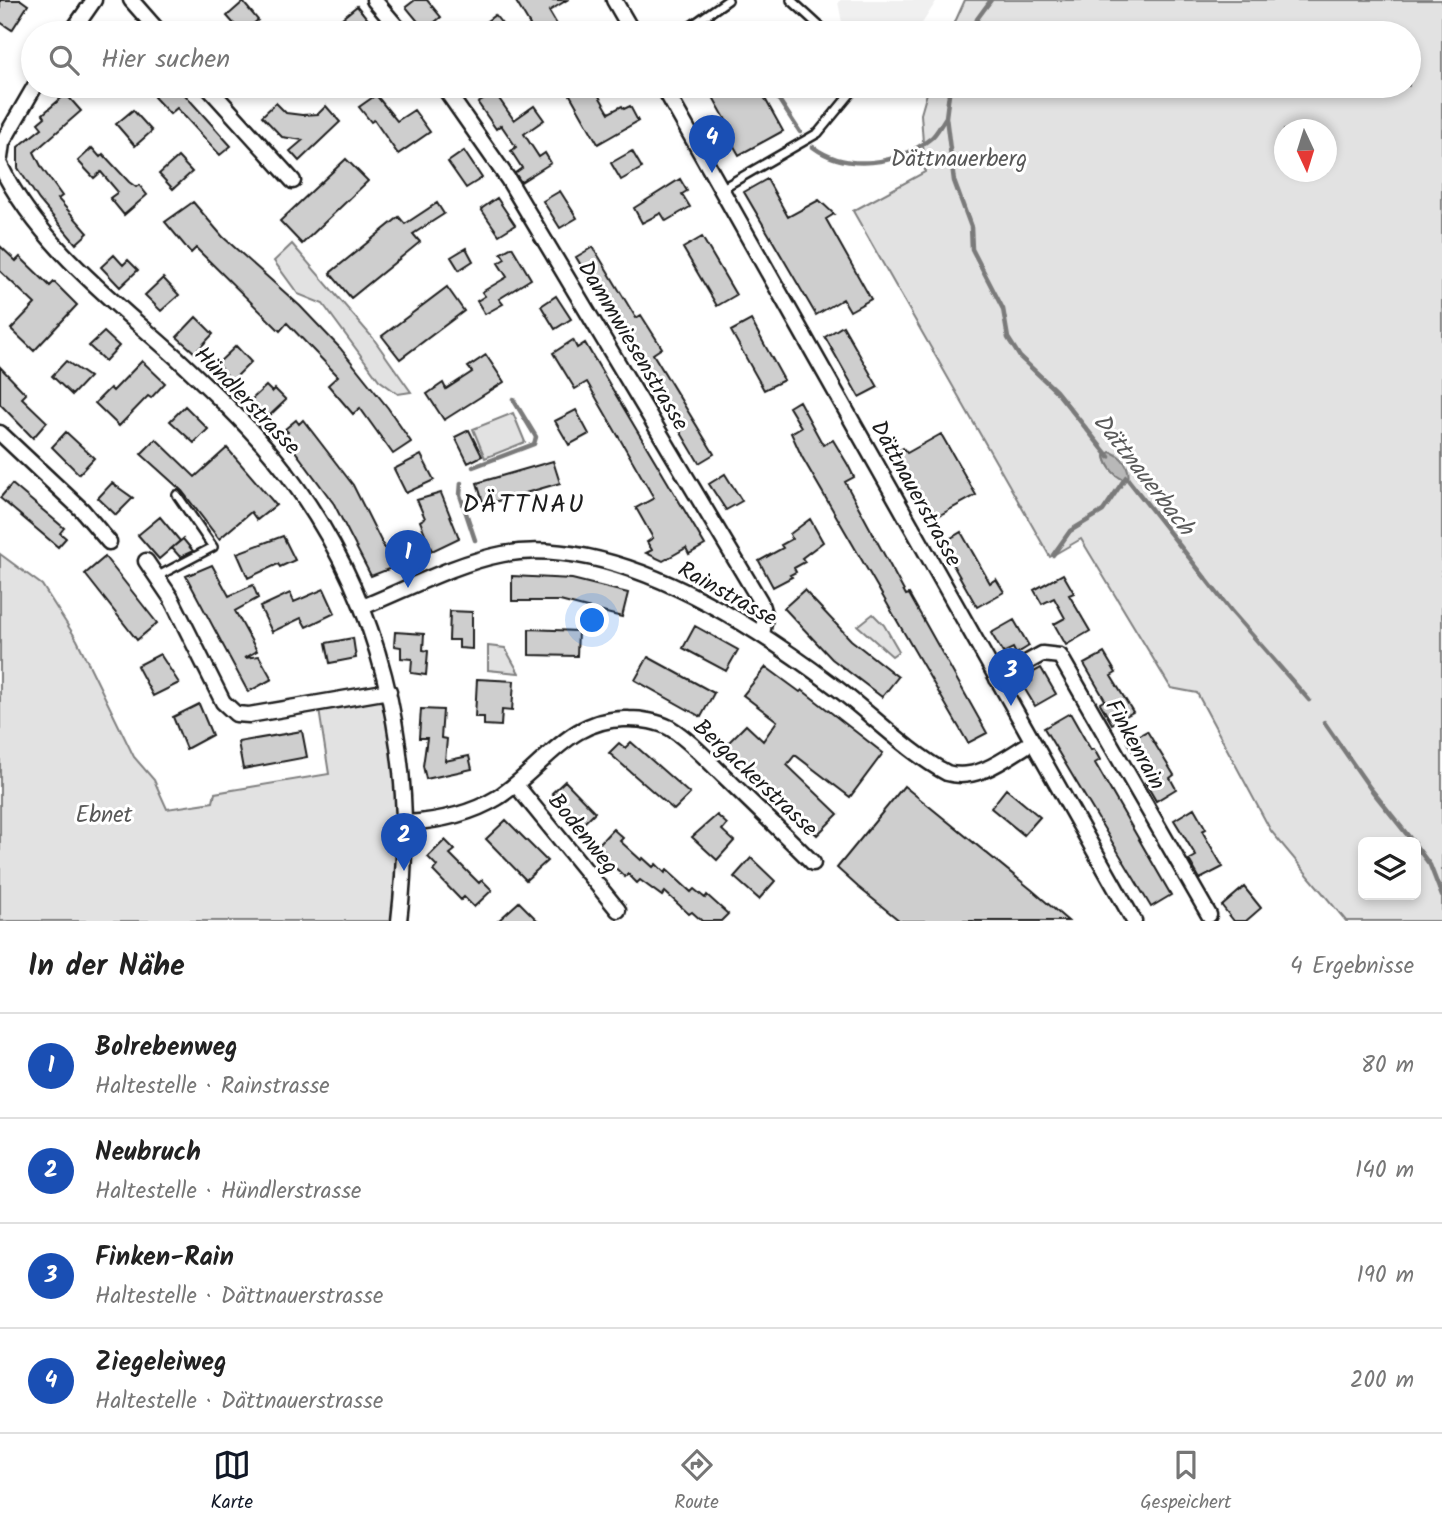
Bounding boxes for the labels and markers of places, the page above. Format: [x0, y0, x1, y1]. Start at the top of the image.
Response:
pin: 4 [689, 115, 735, 173]
pin: 1 [385, 530, 431, 588]
pin: 3 [988, 648, 1034, 706]
pin: 2 [381, 813, 427, 871]

